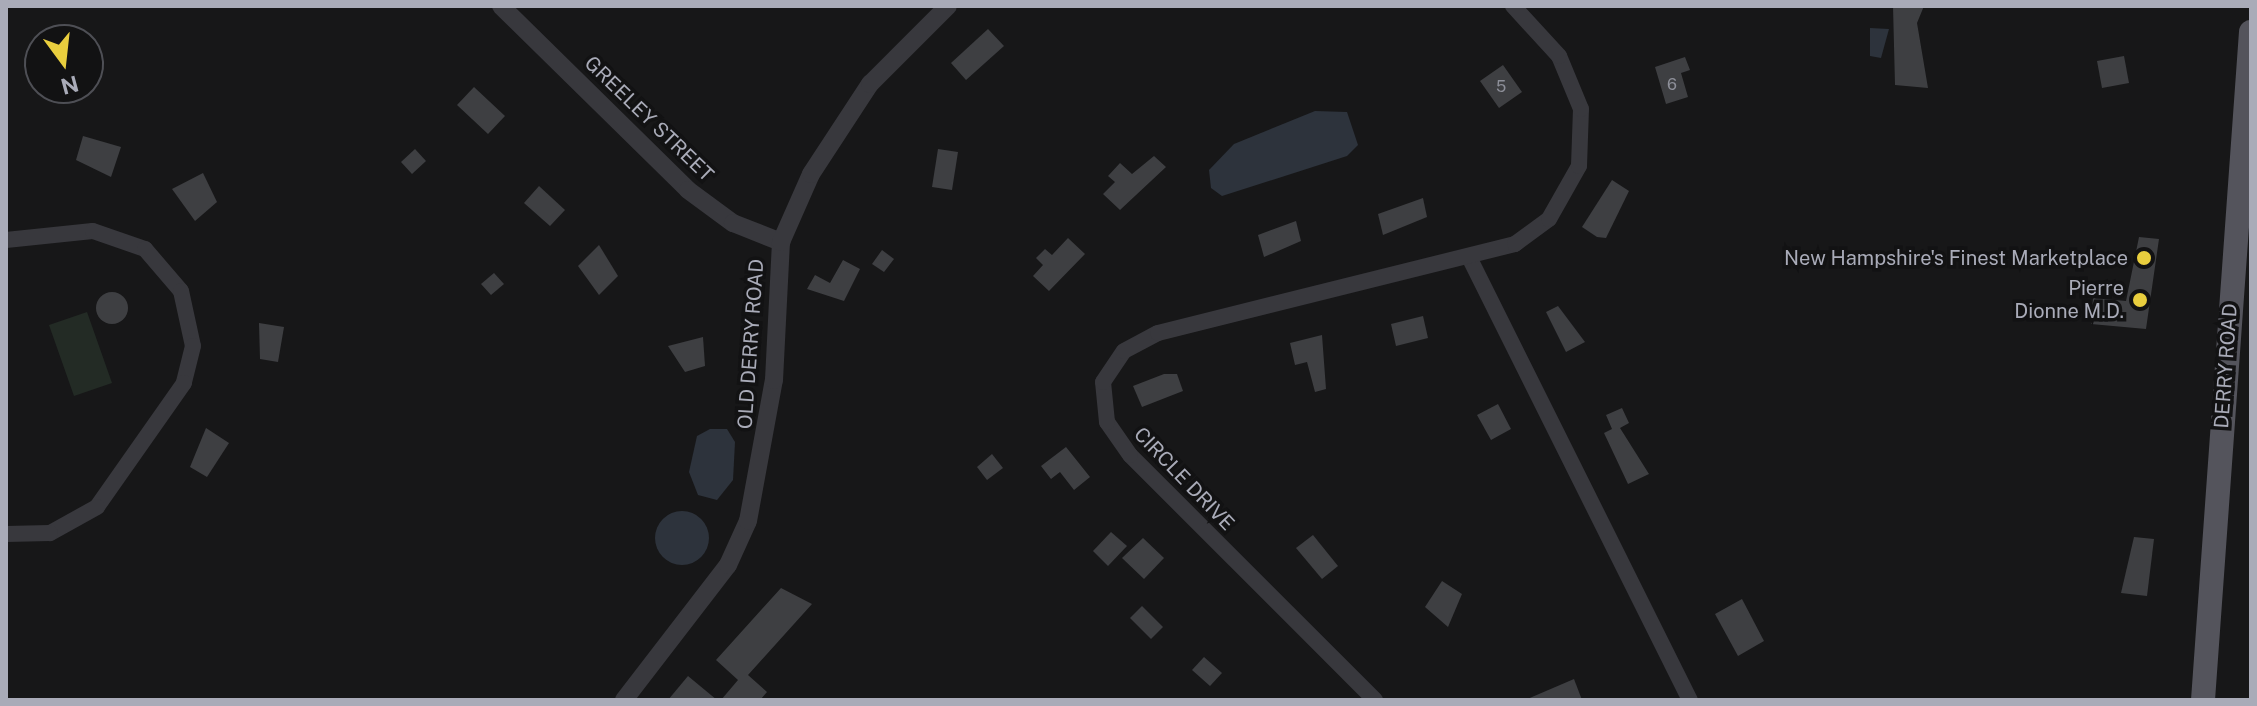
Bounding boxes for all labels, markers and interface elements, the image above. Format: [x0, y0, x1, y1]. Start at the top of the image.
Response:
north arrow [24, 24, 104, 104]
street label: GREELEY STREET [579, 51, 719, 187]
text: N [58, 70, 81, 100]
house number: 6 [1667, 75, 1677, 95]
house number: 5 [1496, 77, 1506, 97]
place label: New Hampshire's Finest Marketplace [1784, 246, 2128, 270]
marker: New Hampshire's Finest Marketplace [2135, 249, 2153, 267]
street label: OLD DERRY ROAD [733, 258, 769, 430]
place label: Pierre Dionne M.D. [2014, 276, 2124, 323]
marker: Pierre Dionne M.D. [2131, 291, 2149, 309]
street label: DERRY ROAD [2210, 302, 2242, 430]
street label: CIRCLE DRIVE [1129, 422, 1239, 536]

